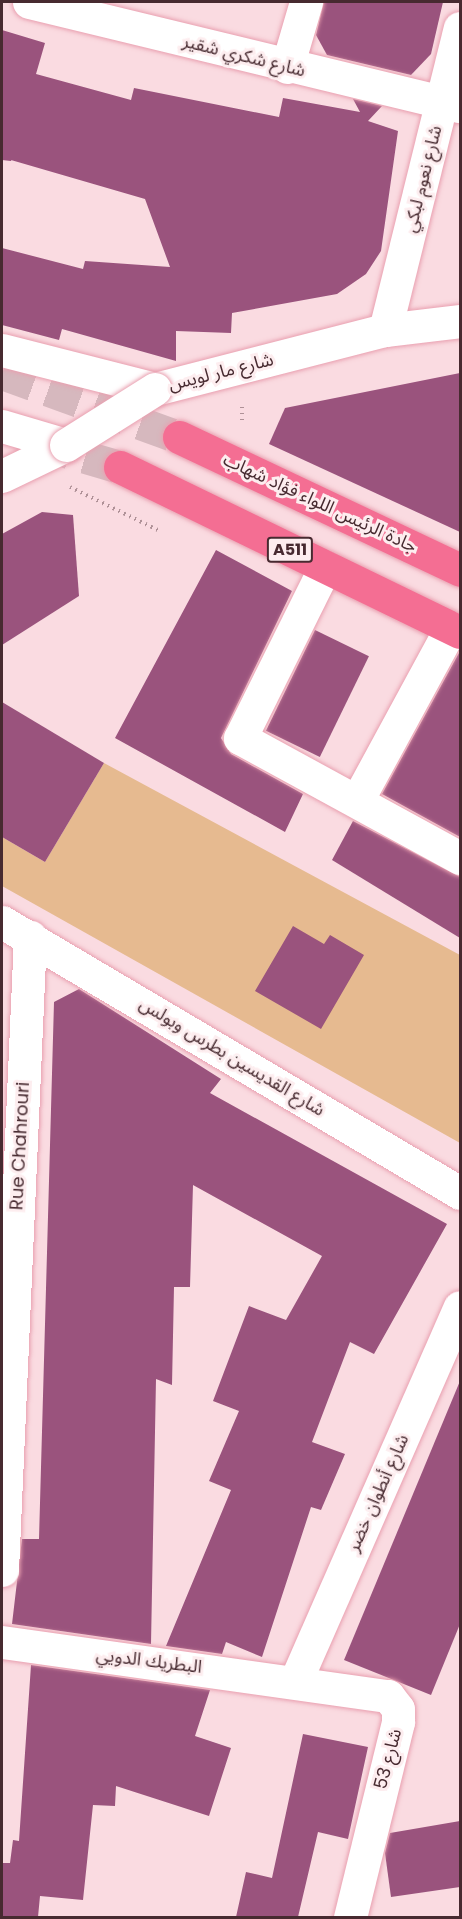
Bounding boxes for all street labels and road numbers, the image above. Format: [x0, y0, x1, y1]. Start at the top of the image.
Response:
street label: شارع شكري شقير [180, 30, 308, 82]
street label: شارع نعوم لبكي [399, 123, 447, 235]
street label: شارع مار لويس [166, 349, 276, 395]
street label: جادة الرئيس اللواء فؤاد شهاب [220, 449, 420, 557]
road number: A511 [266, 537, 314, 563]
street label: شارع القديسين بطرس وبولس [135, 993, 329, 1121]
street label: Rue Chahrouri [6, 1081, 34, 1211]
street label: شارع أنطوان خضر [342, 1431, 414, 1555]
street label: البطريك الدويي [95, 1644, 203, 1678]
street label: شارع 53 [370, 1726, 406, 1792]

